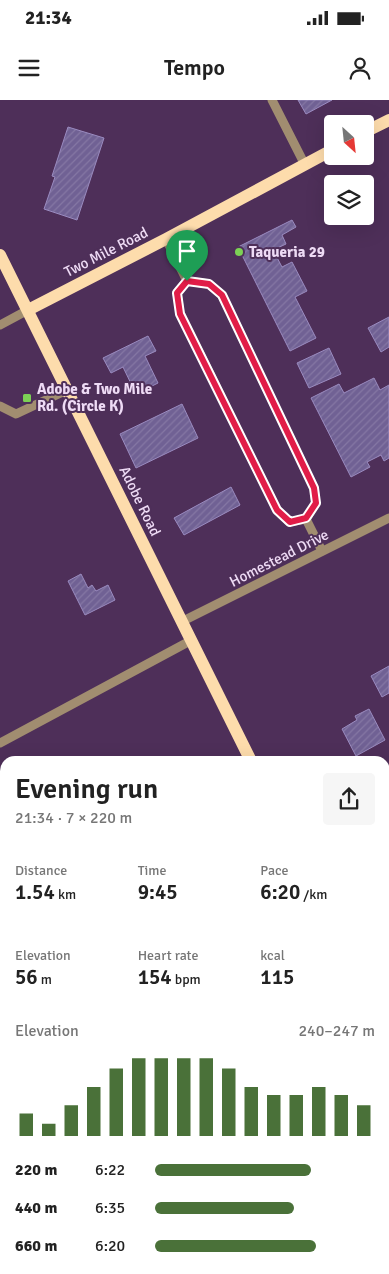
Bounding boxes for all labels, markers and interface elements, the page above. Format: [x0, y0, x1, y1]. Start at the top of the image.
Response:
text: 21:34 [25, 6, 72, 30]
icon: menu [15, 54, 43, 82]
text: Tempo [164, 54, 225, 81]
icon: person [346, 54, 374, 82]
north arrow [324, 115, 374, 165]
map controls [324, 115, 374, 225]
button: layers [324, 175, 374, 225]
street label: Two Mile Road [61, 223, 151, 281]
pin [166, 230, 208, 281]
icon: arrive [173, 237, 201, 265]
place label: Taqueria 29 [249, 243, 325, 261]
marker: Taqueria 29 [233, 246, 245, 258]
place label: Adobe & Two Mile Rd. (Circle K) [37, 380, 152, 415]
marker: Adobe & Two Mile Rd. (Circle K) [21, 392, 33, 404]
street label: Adobe Road [115, 463, 165, 539]
street label: Homestead Drive [226, 525, 332, 591]
text: Evening run [15, 772, 158, 806]
button: share [323, 773, 375, 825]
text: 21:34 · 7 × 220 m [15, 808, 132, 828]
text: Distance [15, 862, 67, 879]
text: Time [138, 862, 167, 879]
text: Pace [260, 862, 289, 879]
text: 1.54 [15, 879, 55, 905]
text: 9:45 [138, 879, 178, 905]
text: 6:20 [260, 879, 300, 905]
text: km [55, 886, 76, 903]
text: /km [300, 886, 327, 903]
text: Elevation [15, 947, 71, 964]
text: Heart rate [138, 947, 198, 964]
text: kcal [260, 947, 285, 964]
text: 56 [15, 964, 38, 990]
text: 154 [138, 964, 172, 990]
text: 115 [260, 964, 294, 990]
text: m [38, 971, 52, 988]
text: bpm [172, 971, 201, 988]
text: Elevation [15, 1021, 79, 1041]
text: 240–247 m [298, 1021, 375, 1041]
text: 220 m [15, 1160, 57, 1180]
text: 6:22 [95, 1160, 125, 1180]
text: 440 m [15, 1198, 57, 1218]
text: 6:35 [95, 1198, 125, 1218]
text: 660 m [15, 1236, 57, 1256]
text: 6:20 [95, 1236, 125, 1256]

